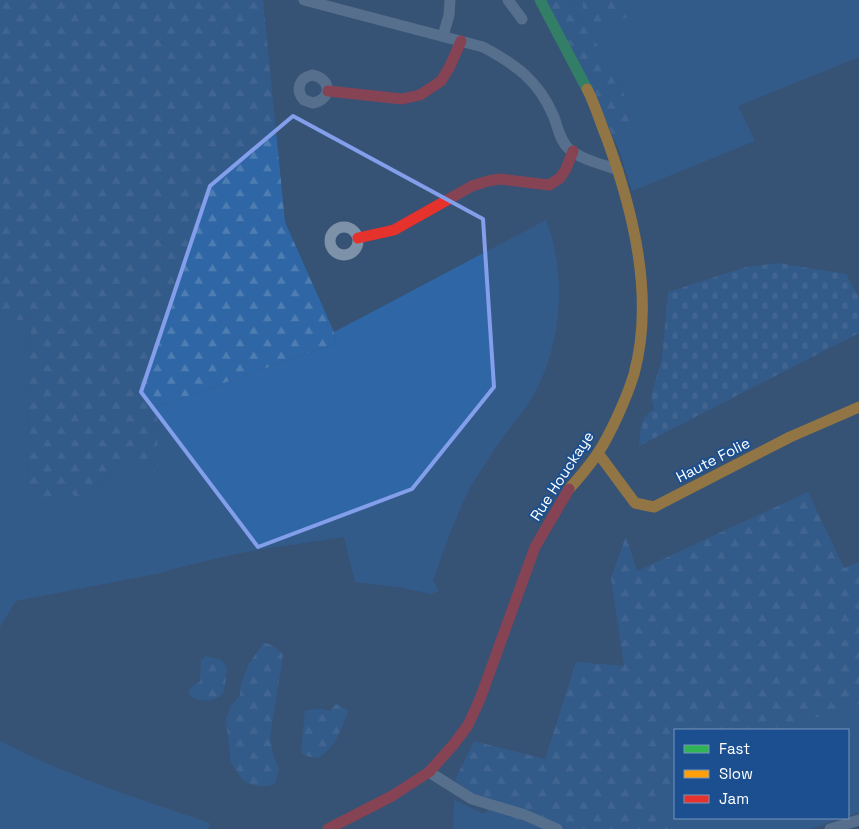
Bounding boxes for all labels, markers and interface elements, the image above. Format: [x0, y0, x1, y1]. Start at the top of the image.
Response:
street label: Rue Houckaye [526, 427, 598, 524]
street label: Haute Folie [673, 433, 753, 486]
legend [674, 729, 849, 819]
text: Fast [719, 739, 750, 758]
text: Slow [719, 764, 753, 783]
text: Jam [719, 789, 749, 808]

